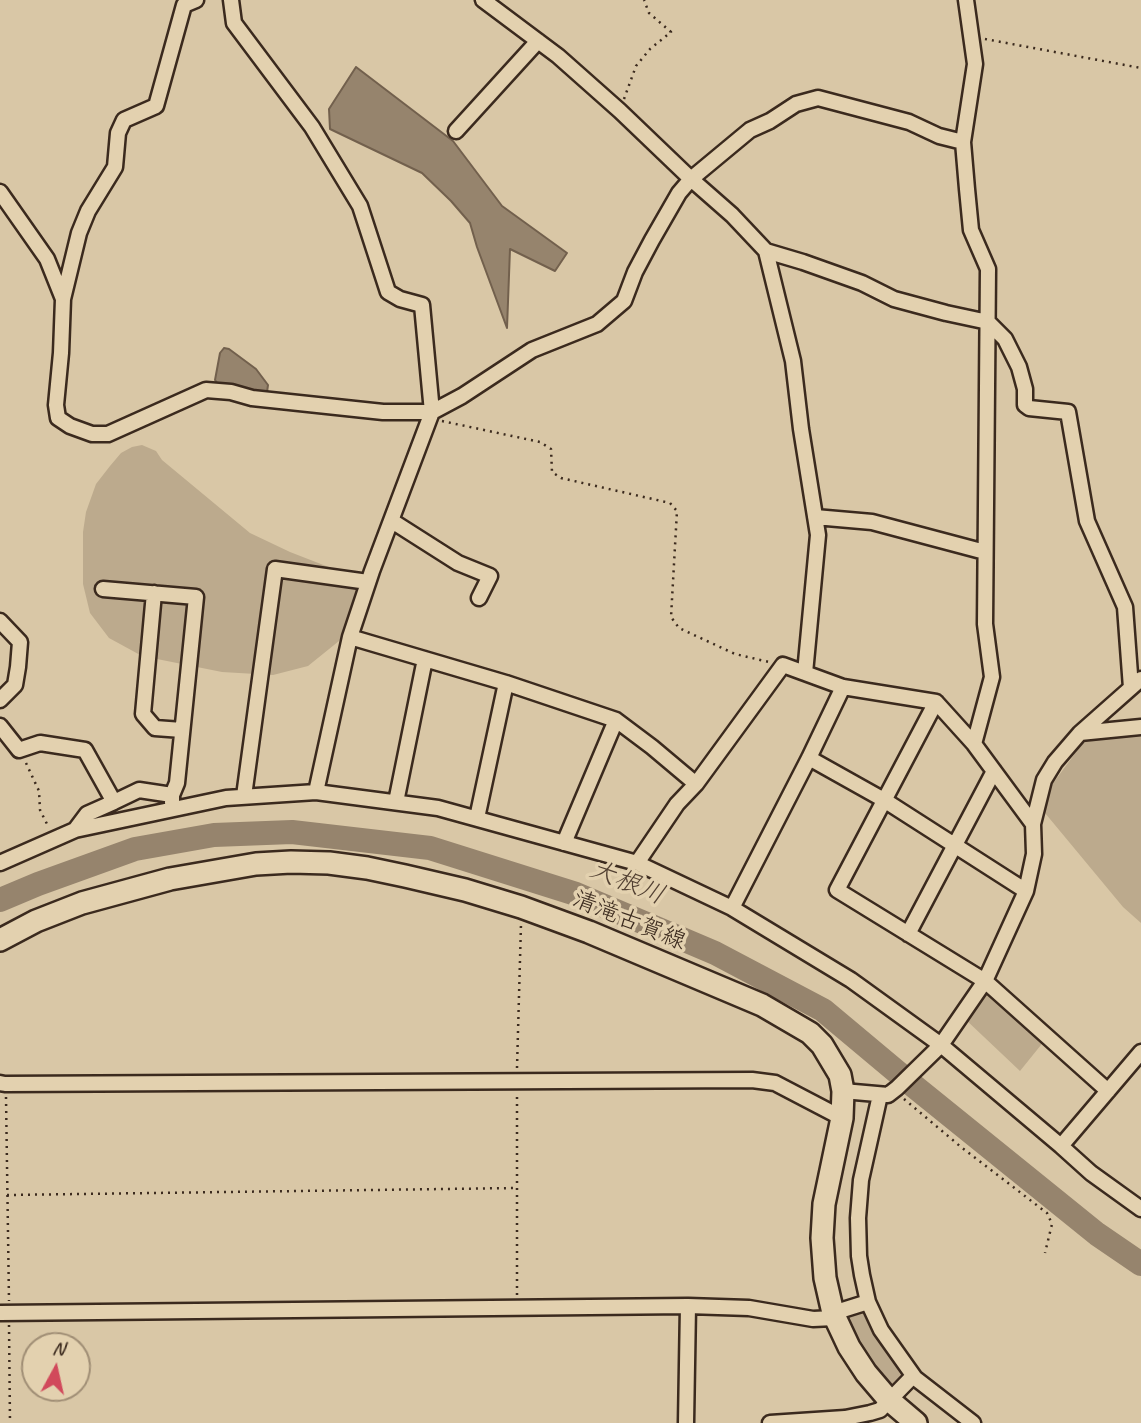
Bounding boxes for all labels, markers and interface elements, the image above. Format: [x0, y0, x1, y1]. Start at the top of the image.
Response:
water label: 大根川 [585, 854, 669, 912]
street label: 清滝古賀線 [568, 885, 690, 957]
north arrow [21, 1332, 91, 1402]
text: N [51, 1335, 66, 1361]

